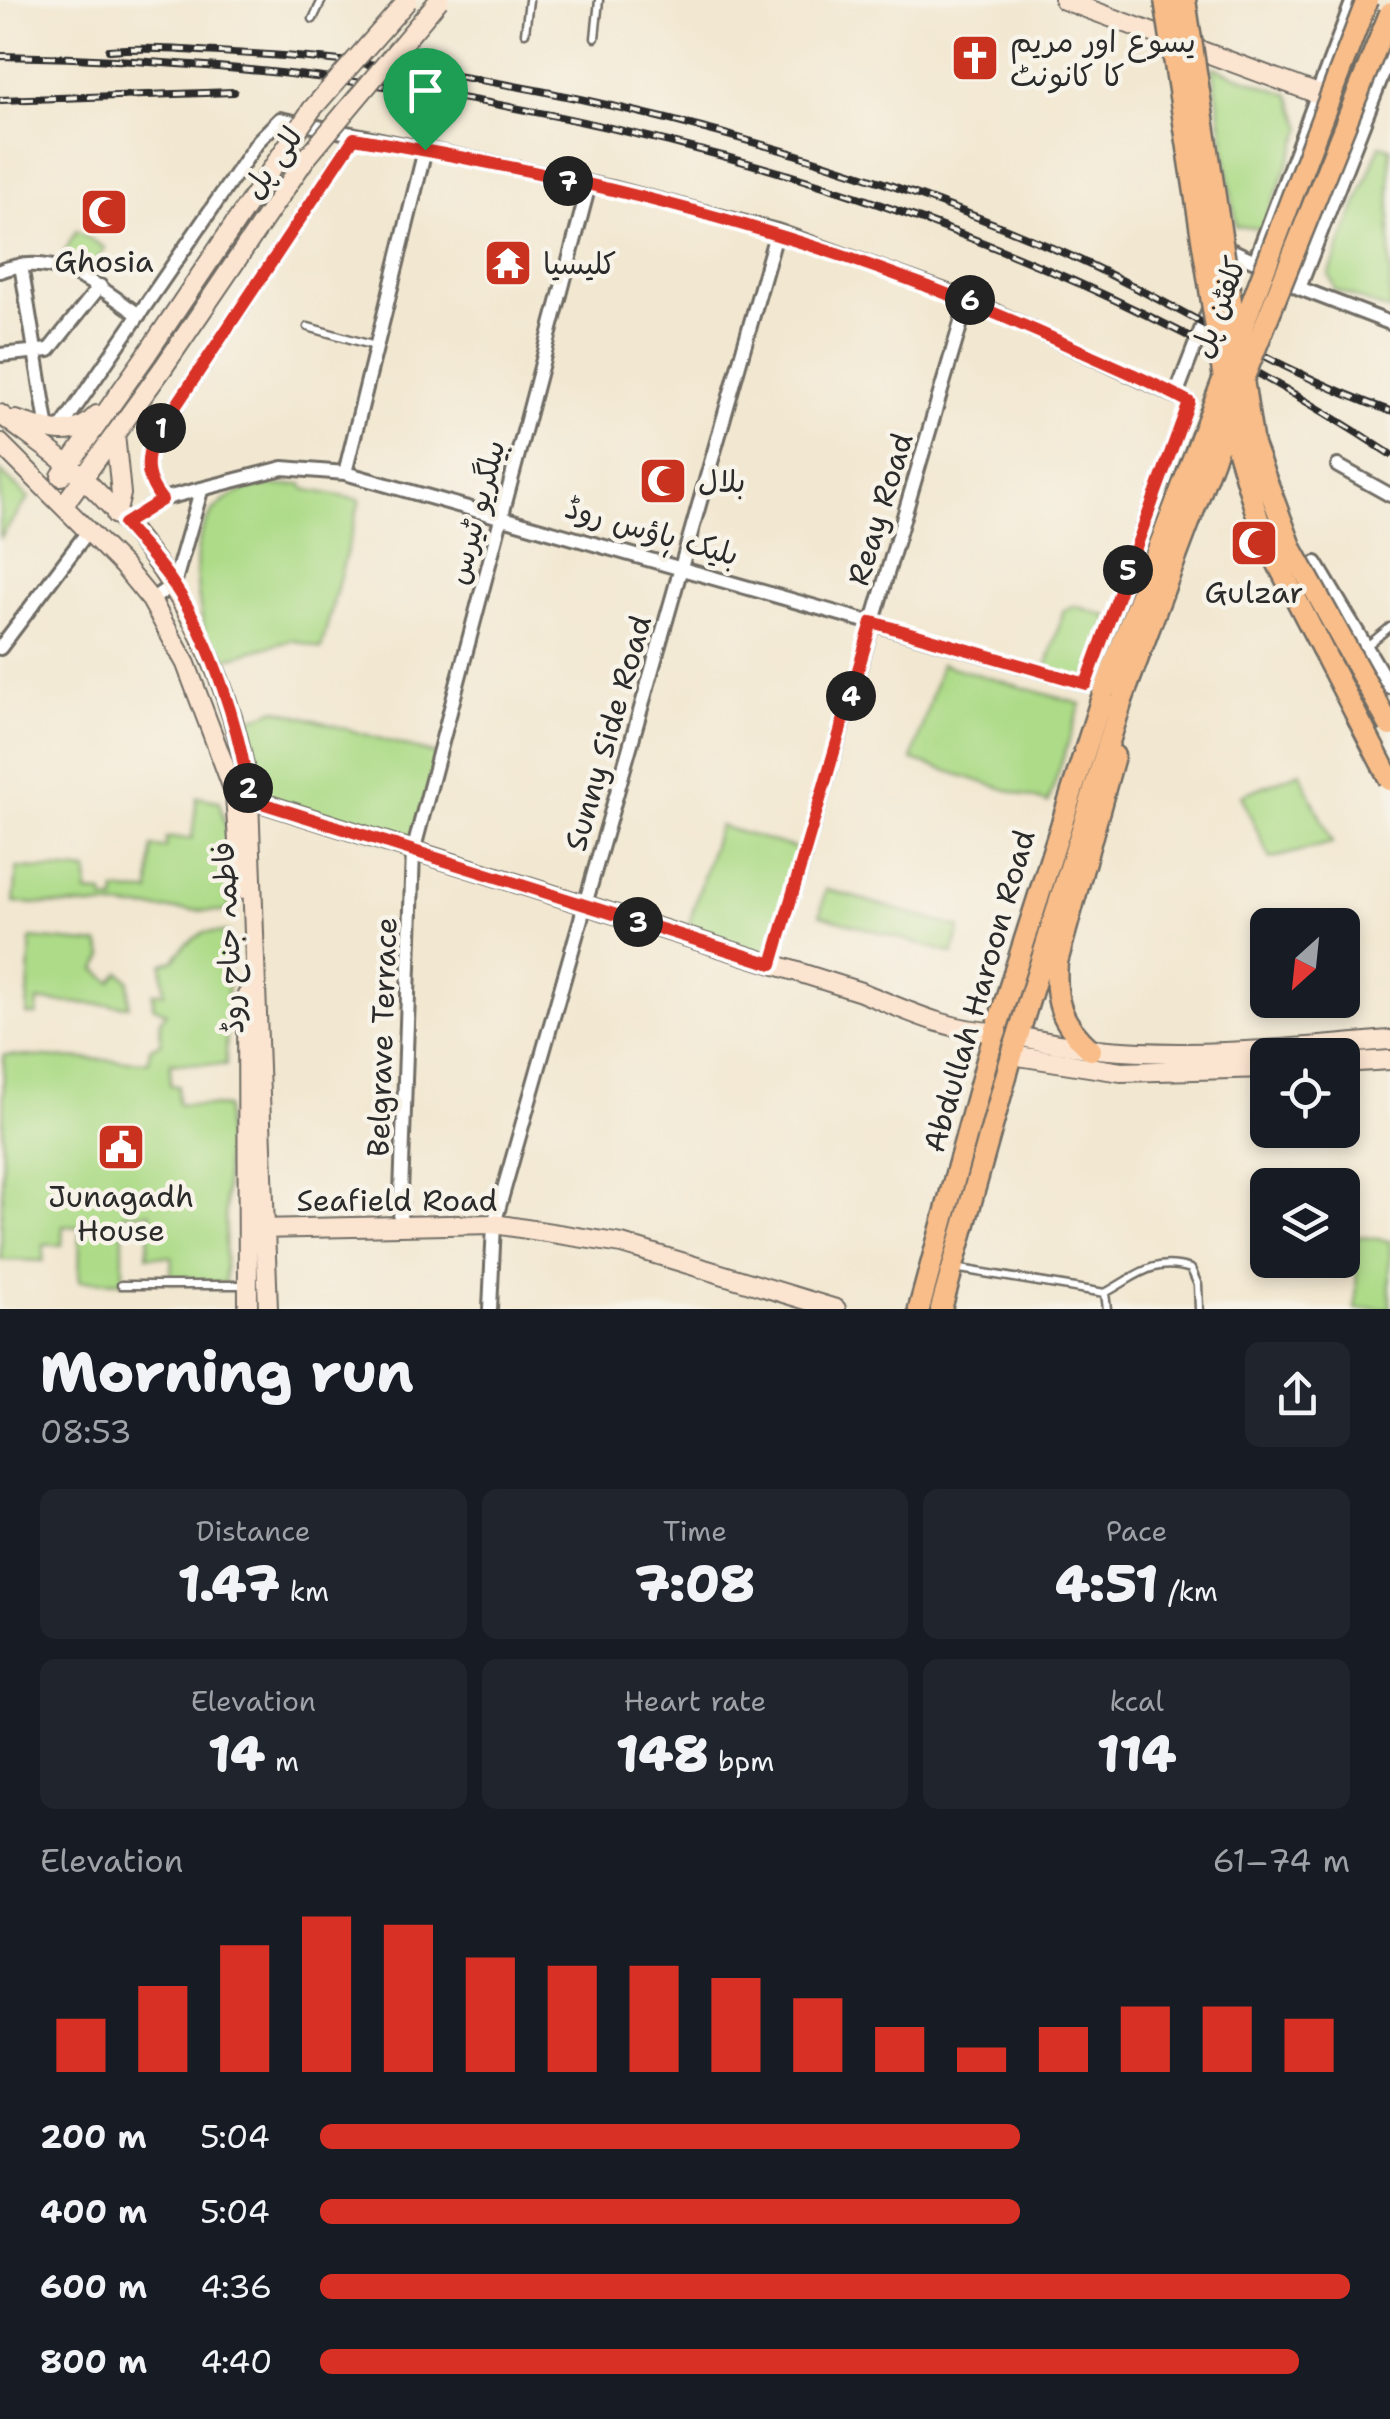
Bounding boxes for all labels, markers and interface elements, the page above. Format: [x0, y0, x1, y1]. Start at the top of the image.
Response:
place label: یسوع اور مریم کا کانونٹ [1010, 21, 1196, 96]
church icon: یسوع اور مریم کا کانونٹ [949, 32, 1001, 84]
pin [383, 48, 468, 151]
icon: arrive [398, 63, 453, 118]
street label: للی پل [232, 118, 312, 206]
pin: 7 [543, 156, 593, 206]
text: 7 [558, 162, 578, 200]
mosque icon: Ghosia [78, 186, 130, 238]
temple icon: کلیسیا [482, 237, 534, 289]
place label: Ghosia [54, 241, 154, 282]
place label: کلیسیا [543, 243, 616, 284]
street label: کلفٹن پل [1180, 251, 1256, 363]
pin: 6 [945, 275, 995, 325]
text: 6 [960, 281, 980, 319]
pin: 1 [136, 403, 186, 453]
text: 1 [155, 409, 167, 447]
street label: Reay Road [837, 428, 923, 590]
street label: بیلگریو ٹیرس [437, 435, 515, 589]
mosque icon: بلال [637, 455, 689, 507]
place label: بلال [698, 461, 745, 502]
street label: بلیک ہاؤس روڈ [560, 487, 743, 577]
mosque icon: Gulzar [1228, 517, 1280, 569]
pin: 5 [1103, 545, 1153, 595]
text: 5 [1119, 551, 1137, 589]
place label: Gulzar [1205, 572, 1303, 613]
street label: Sunny Side Road [555, 610, 661, 856]
pin: 4 [826, 671, 876, 721]
text: 4 [841, 677, 861, 715]
pin: 2 [223, 763, 273, 813]
text: 2 [238, 769, 258, 807]
street label: Abdullah Haroon Road [913, 825, 1045, 1157]
street label: فاطمہ جناح روڈ [202, 841, 254, 1035]
pin: 3 [613, 897, 663, 947]
text: 3 [628, 903, 648, 941]
north arrow [1250, 908, 1360, 1018]
map controls [1250, 908, 1360, 1278]
street label: Belgrave Terrace [357, 916, 407, 1158]
button: locate [1250, 1038, 1360, 1148]
public building icon: Junagadh House [95, 1121, 147, 1173]
button: layers [1250, 1168, 1360, 1278]
place label: Junagadh House [48, 1176, 194, 1251]
street label: Seafield Road [297, 1180, 497, 1221]
text: Morning run [40, 1335, 414, 1409]
button: share [1245, 1342, 1350, 1447]
text: 08:53 [40, 1410, 132, 1453]
text: Distance [196, 1512, 311, 1550]
text: Time [663, 1512, 727, 1550]
text: Pace [1106, 1512, 1167, 1550]
text: 1.47 [178, 1550, 280, 1617]
text: 7:08 [635, 1550, 755, 1617]
text: 4:51 [1055, 1550, 1158, 1617]
text: km [280, 1572, 329, 1610]
text: /km [1158, 1572, 1218, 1610]
text: Elevation [191, 1682, 316, 1720]
text: Heart rate [624, 1682, 766, 1720]
text: kcal [1109, 1682, 1164, 1720]
text: 14 [208, 1720, 265, 1787]
text: 148 [616, 1720, 708, 1787]
text: 114 [1097, 1720, 1177, 1787]
text: m [265, 1742, 299, 1780]
text: bpm [708, 1742, 774, 1780]
text: Elevation [40, 1839, 183, 1882]
text: 61–74 m [1212, 1839, 1350, 1882]
text: 200 m [40, 2115, 147, 2158]
text: 5:04 [200, 2115, 270, 2158]
text: 400 m [40, 2190, 147, 2233]
text: 5:04 [200, 2190, 270, 2233]
text: 600 m [40, 2265, 147, 2308]
text: 4:36 [200, 2265, 272, 2308]
text: 800 m [40, 2340, 147, 2383]
text: 4:40 [200, 2340, 273, 2383]

